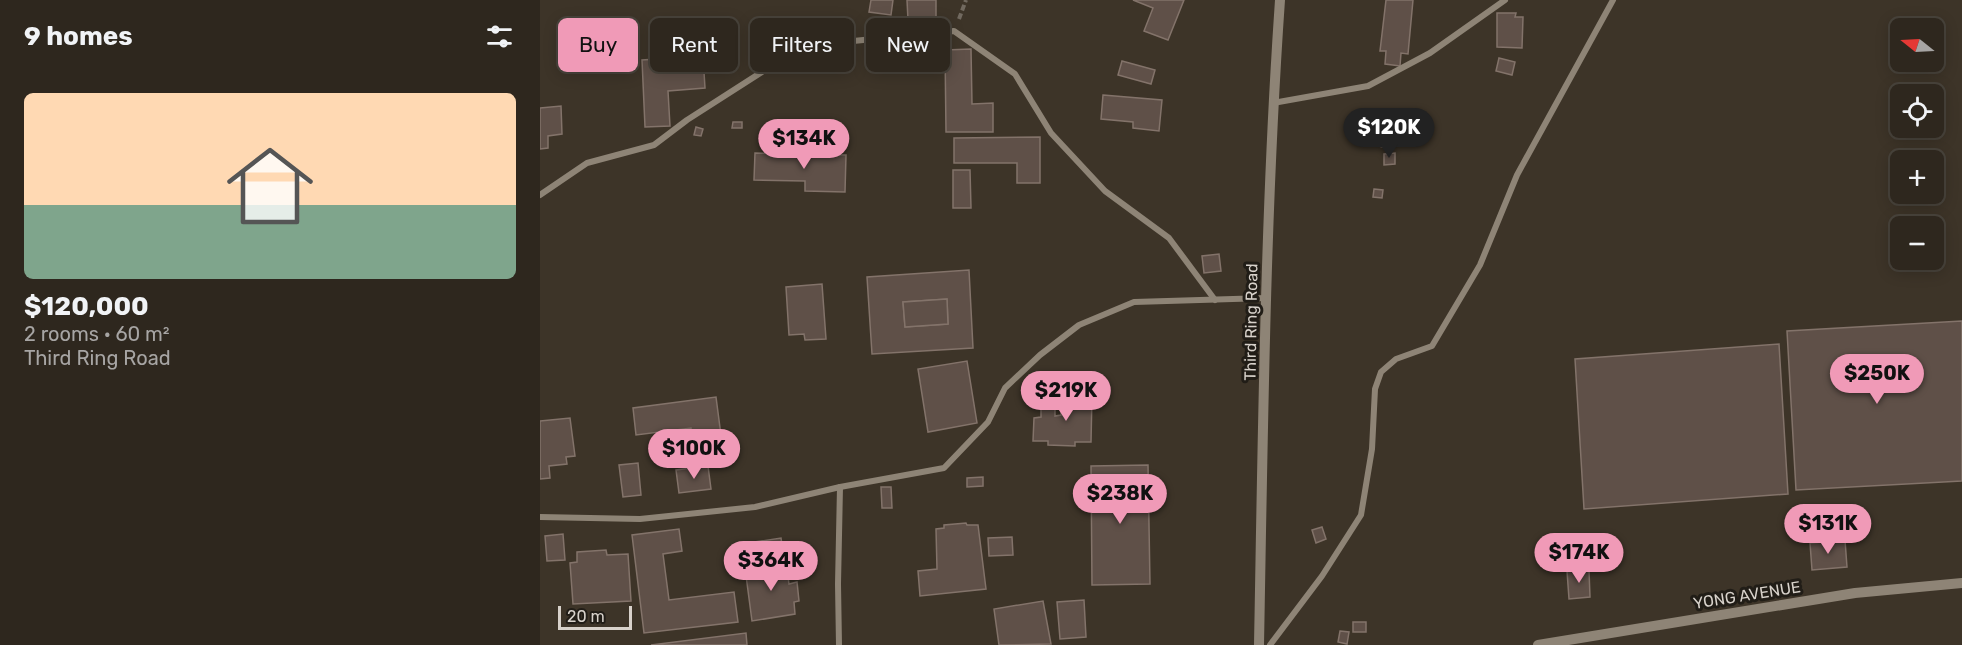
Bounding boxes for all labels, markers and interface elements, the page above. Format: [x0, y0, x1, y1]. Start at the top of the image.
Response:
chip: Buy [558, 18, 638, 72]
chip: Rent [650, 18, 738, 72]
chip: Filters [750, 18, 854, 72]
chip: New [866, 18, 950, 72]
north arrow [1890, 18, 1944, 72]
map controls [1890, 18, 1944, 270]
icon: filters [483, 20, 516, 53]
text: 9 homes [24, 21, 133, 52]
button: locate [1890, 84, 1944, 138]
pin: $120K [1347, 108, 1431, 159]
text: $120K [1357, 115, 1421, 139]
pin: $134K [762, 119, 846, 170]
text: $134K [772, 126, 836, 150]
icon: home [216, 132, 324, 240]
button: + [1890, 150, 1944, 204]
button: − [1890, 216, 1944, 270]
street label: Third Ring Road [1240, 263, 1262, 381]
text: $120,000 [24, 291, 149, 322]
text: 2 rooms · 60 m² [24, 322, 170, 346]
text: Third Ring Road [24, 346, 171, 370]
pin: $250K [1835, 354, 1919, 405]
text: $250K [1844, 361, 1910, 385]
pin: $219K [1024, 371, 1108, 422]
text: $219K [1035, 378, 1097, 402]
pin: $100K [652, 429, 736, 480]
text: $100K [662, 436, 726, 460]
pin: $238K [1078, 474, 1162, 525]
text: $238K [1087, 481, 1153, 505]
pin: $131K [1786, 504, 1870, 555]
text: $131K [1798, 511, 1858, 535]
pin: $174K [1537, 533, 1621, 584]
text: $174K [1548, 540, 1610, 564]
pin: $364K [729, 541, 813, 592]
text: $364K [738, 548, 804, 572]
street label: YONG AVENUE [1692, 577, 1802, 613]
scale bar [558, 603, 632, 630]
text: 20 m [567, 607, 605, 626]

